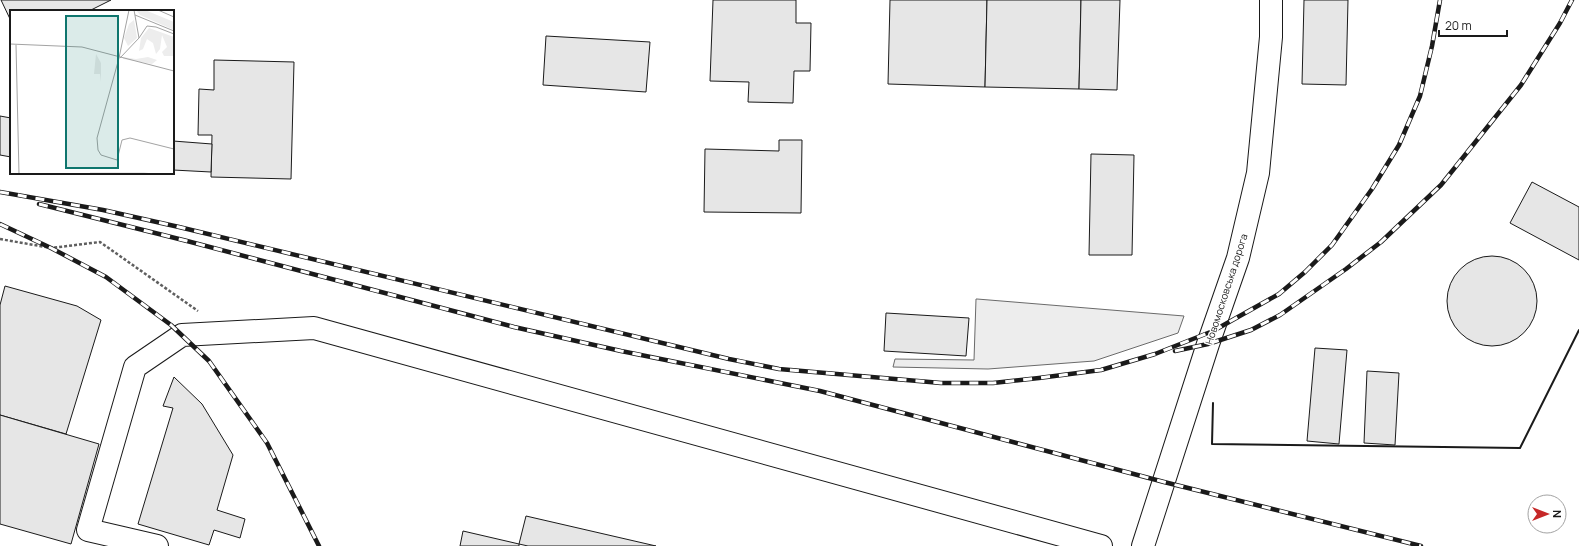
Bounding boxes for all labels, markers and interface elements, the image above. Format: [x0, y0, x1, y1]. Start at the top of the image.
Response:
inset map [10, 10, 174, 174]
scale bar [1439, 12, 1507, 38]
text: 20 m [1445, 17, 1472, 34]
street label: Новомосковська дорога [1201, 232, 1251, 346]
north arrow [1527, 494, 1567, 534]
text: N [1550, 510, 1565, 518]

